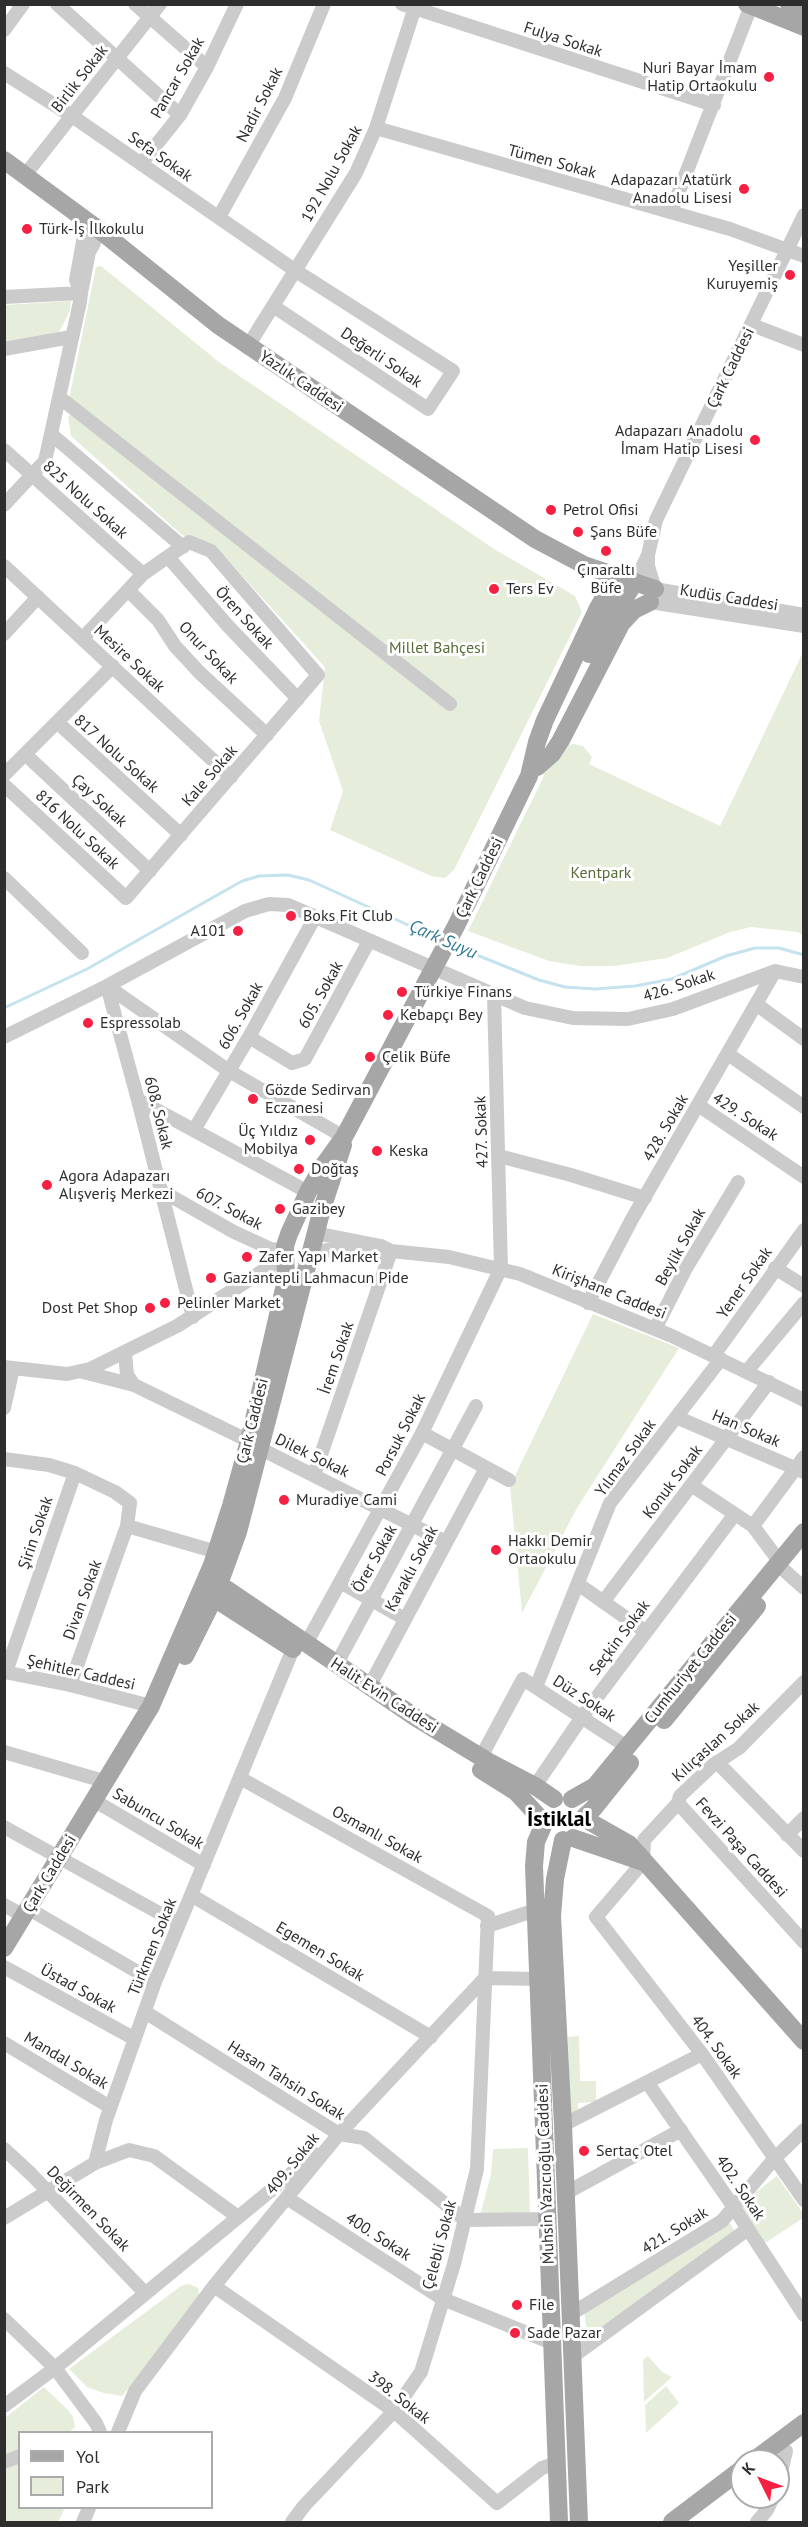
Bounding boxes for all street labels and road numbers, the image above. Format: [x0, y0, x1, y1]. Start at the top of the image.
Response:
street label: Fulya Sokak [521, 18, 605, 62]
street label: Pancar Sokak [147, 34, 209, 122]
street label: Birlik Sokak [48, 41, 112, 117]
street label: Nadir Sokak [233, 64, 287, 146]
street label: 192 Nolu Sokak [298, 122, 366, 226]
street label: Sefa Sokak [124, 128, 196, 186]
street label: Tümen Sokak [506, 141, 598, 183]
street label: Değerli Sokak [337, 324, 425, 392]
street label: Çark Caddesi [703, 325, 759, 411]
street label: Yazlık Caddesi [255, 347, 347, 417]
street label: 825 Nolu Sokak [39, 457, 131, 543]
street label: Kudüs Caddesi [678, 581, 780, 615]
street label: Ören Sokak [211, 583, 277, 653]
street label: Onur Sokak [174, 618, 242, 688]
street label: Mesire Sokak [90, 621, 168, 697]
street label: 817 Nolu Sokak [70, 711, 162, 797]
street label: Kale Sokak [178, 742, 242, 810]
street label: Çay Sokak [67, 770, 131, 832]
street label: 816 Nolu Sokak [31, 786, 123, 874]
street label: Çark Caddesi [452, 835, 508, 921]
street label: 605. Sokak [295, 958, 347, 1032]
street label: 426. Sokak [641, 965, 717, 1007]
street label: 606. Sokak [215, 979, 267, 1053]
street label: 608. Sokak [140, 1075, 176, 1151]
street label: 429. Sokak [709, 1089, 781, 1145]
street label: 428. Sokak [639, 1091, 693, 1165]
street label: 427. Sokak [471, 1095, 493, 1169]
street label: 607. Sokak [193, 1184, 265, 1234]
street label: Beylik Sokak [652, 1205, 710, 1289]
street label: Yener Sokak [713, 1244, 777, 1322]
street label: Kirişhane Caddesi [549, 1260, 669, 1324]
street label: İrem Sokak [316, 1319, 358, 1397]
street label: Çark Caddesi [233, 1376, 273, 1466]
street label: Porsuk Sokak [372, 1391, 430, 1479]
street label: Han Sokak [709, 1406, 783, 1452]
street label: Yılmaz Sokak [592, 1416, 660, 1500]
street label: Dilek Sokak [272, 1430, 352, 1482]
street label: Konuk Sokak [639, 1441, 707, 1523]
street label: Şirin Sokak [15, 1494, 57, 1572]
street label: Örer Sokak [349, 1522, 401, 1596]
street label: Kavaklı Sokak [381, 1523, 443, 1615]
street label: Divan Sokak [60, 1557, 106, 1643]
street label: Seçkin Sokak [586, 1597, 654, 1679]
street label: Cumhuriyet Caddesi [641, 1610, 741, 1728]
street label: Şehitler Caddesi [25, 1651, 137, 1695]
street label: Halit Evin Caddesi [327, 1654, 441, 1738]
street label: Düz Sokak [549, 1672, 619, 1726]
street label: Kılıçaslan Sokak [668, 1698, 764, 1786]
street label: Sabuncu Sokak [109, 1784, 207, 1854]
street label: Fevzi Paşa Caddesi [691, 1794, 791, 1902]
street label: Osmanlı Sokak [328, 1802, 426, 1868]
street label: Çark Caddesi [19, 1832, 81, 1916]
street label: Türkmen Sokak [125, 1895, 181, 1999]
street label: Egemen Sokak [272, 1918, 368, 1986]
street label: Üstad Sokak [37, 1960, 119, 2018]
street label: 404. Sokak [686, 2011, 746, 2083]
street label: Mandal Sokak [20, 2028, 112, 2094]
street label: Hasan Tahsin Sokak [224, 2037, 348, 2125]
street label: Muhsin Yazıcıoğlu Caddesi [533, 2083, 559, 2265]
street label: 409. Sokak [262, 2129, 324, 2199]
street label: 402. Sokak [711, 2152, 769, 2224]
street label: Değirmen Sokak [42, 2162, 134, 2256]
street label: Çelebli Sokak [419, 2198, 461, 2292]
street label: 421. Sokak [638, 2203, 712, 2259]
street label: 400. Sokak [342, 2209, 414, 2265]
street label: 398. Sokak [364, 2368, 434, 2428]

